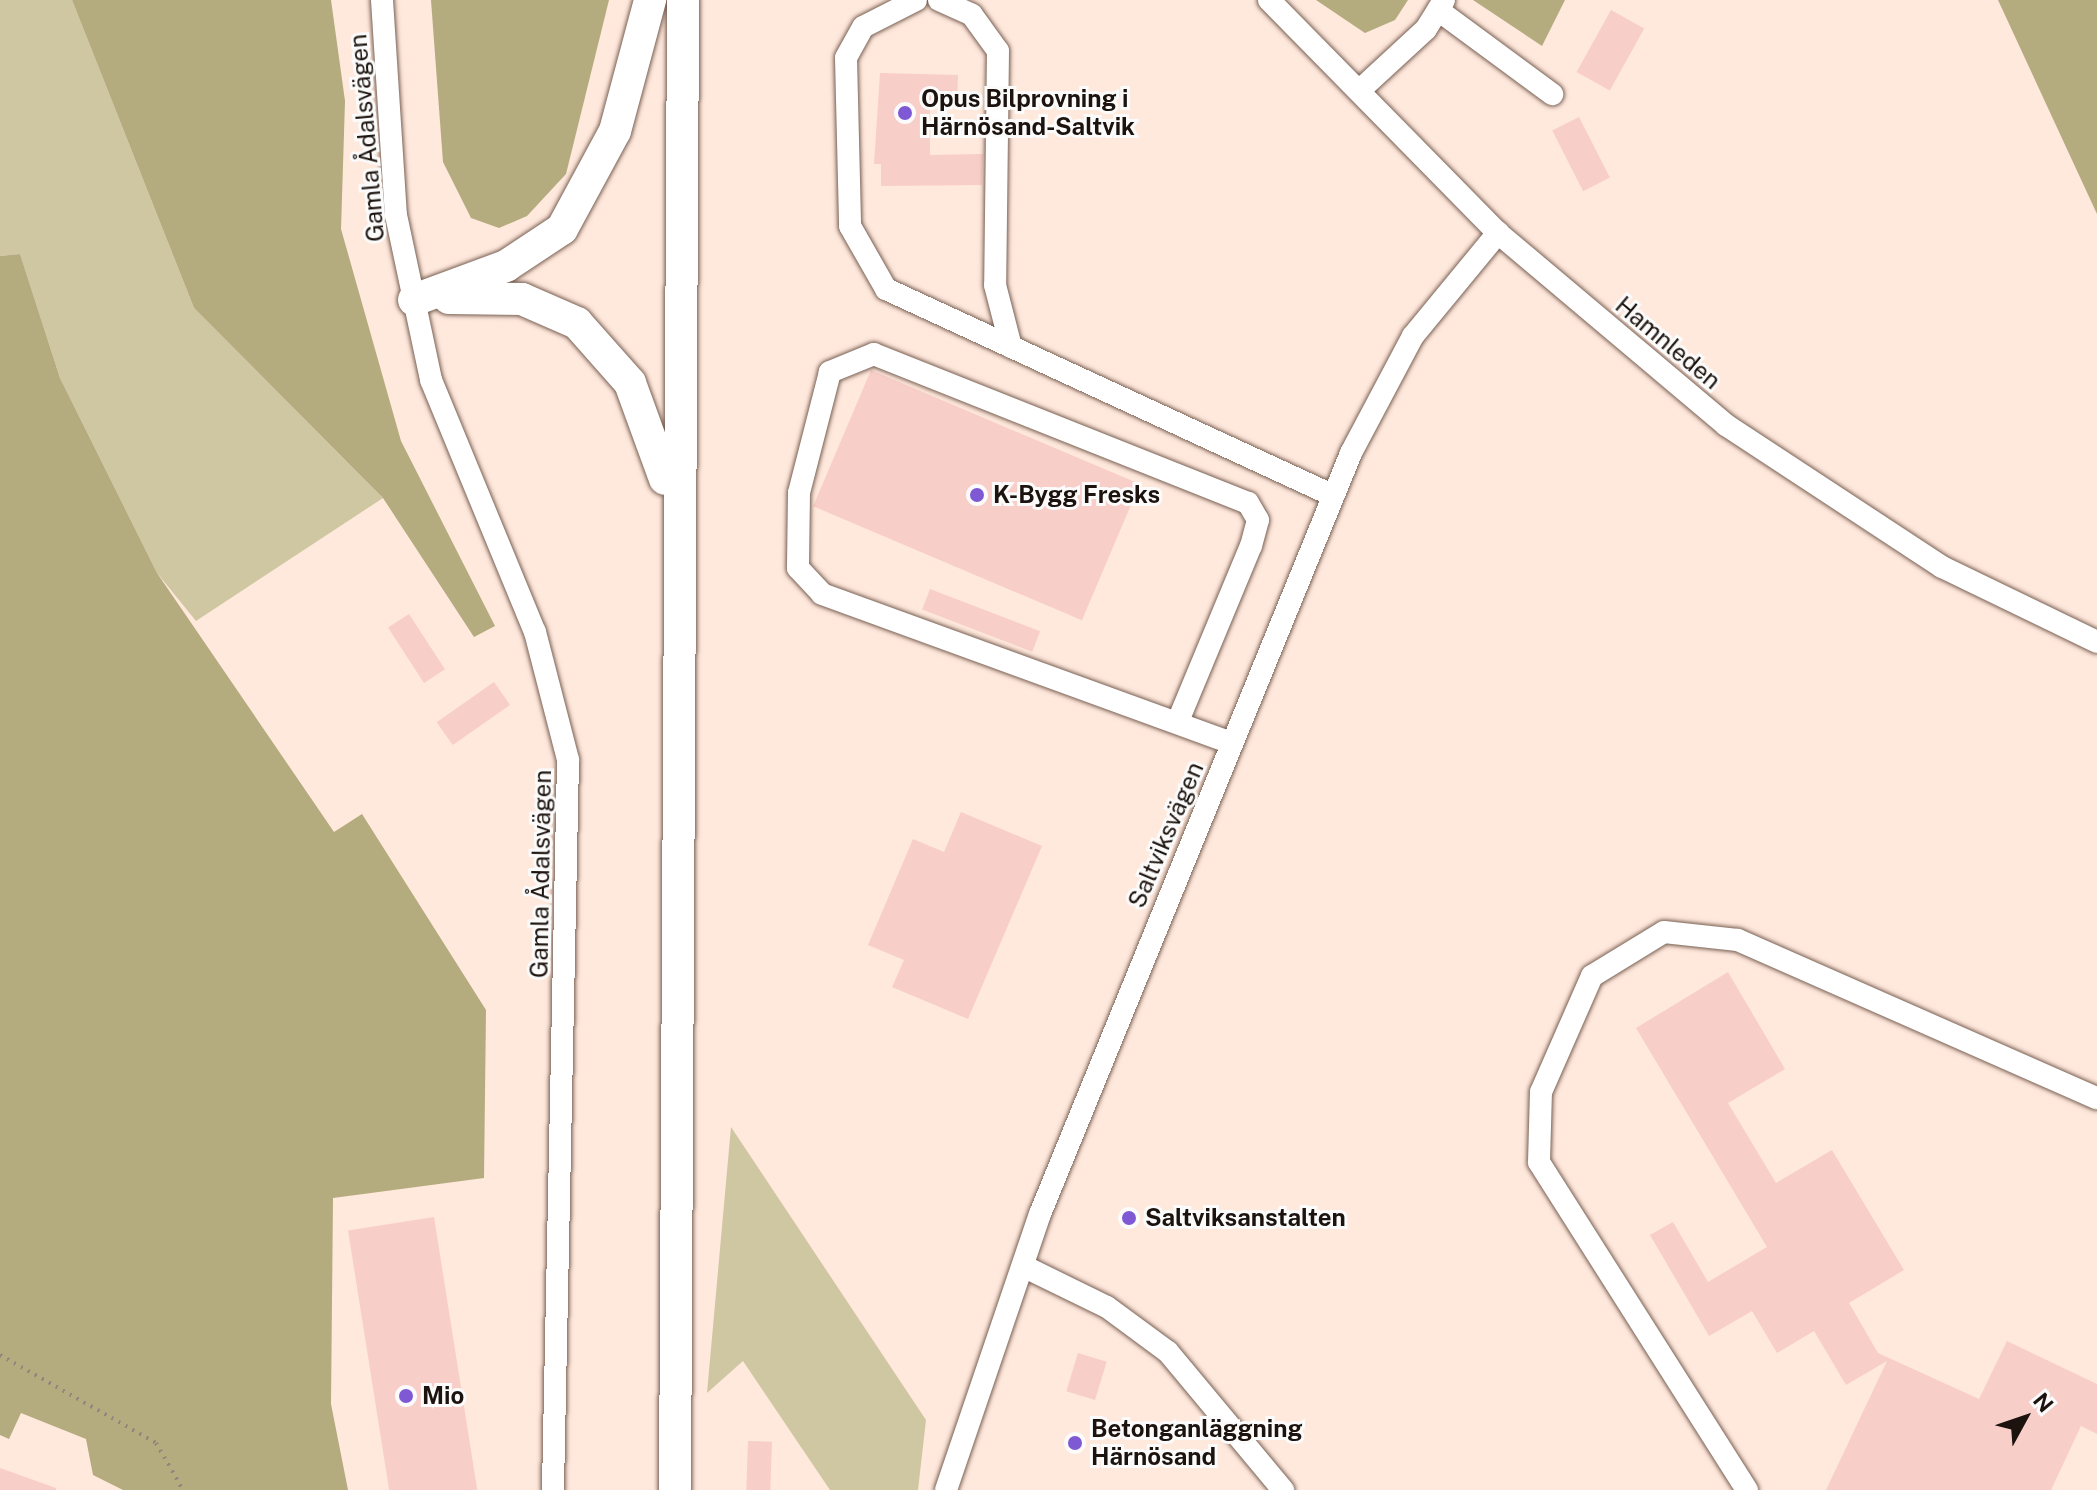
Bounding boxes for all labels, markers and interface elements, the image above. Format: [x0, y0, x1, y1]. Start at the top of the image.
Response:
street label: Gamla Ådalsvägen [344, 33, 390, 243]
place label: Opus Bilprovning i Härnösand-Saltvik [921, 85, 1135, 141]
marker: Opus Bilprovning i Härnösand-Saltvik [896, 104, 914, 122]
street label: Hamnleden [1610, 291, 1726, 395]
place label: K-Bygg Fresks [993, 481, 1160, 509]
marker: K-Bygg Fresks [968, 486, 986, 504]
street label: Saltviksvägen [1122, 758, 1210, 912]
street label: Gamla Ådalsvägen [525, 770, 557, 978]
place label: Saltviksanstalten [1145, 1204, 1346, 1232]
marker: Saltviksanstalten [1120, 1209, 1138, 1227]
north arrow [1985, 1378, 2065, 1458]
place label: Mio [422, 1382, 464, 1410]
marker: Mio [397, 1387, 415, 1405]
text: N [2028, 1388, 2059, 1418]
place label: Betonganläggning Härnösand [1091, 1415, 1303, 1471]
marker: Betonganläggning Härnösand [1066, 1434, 1084, 1452]

